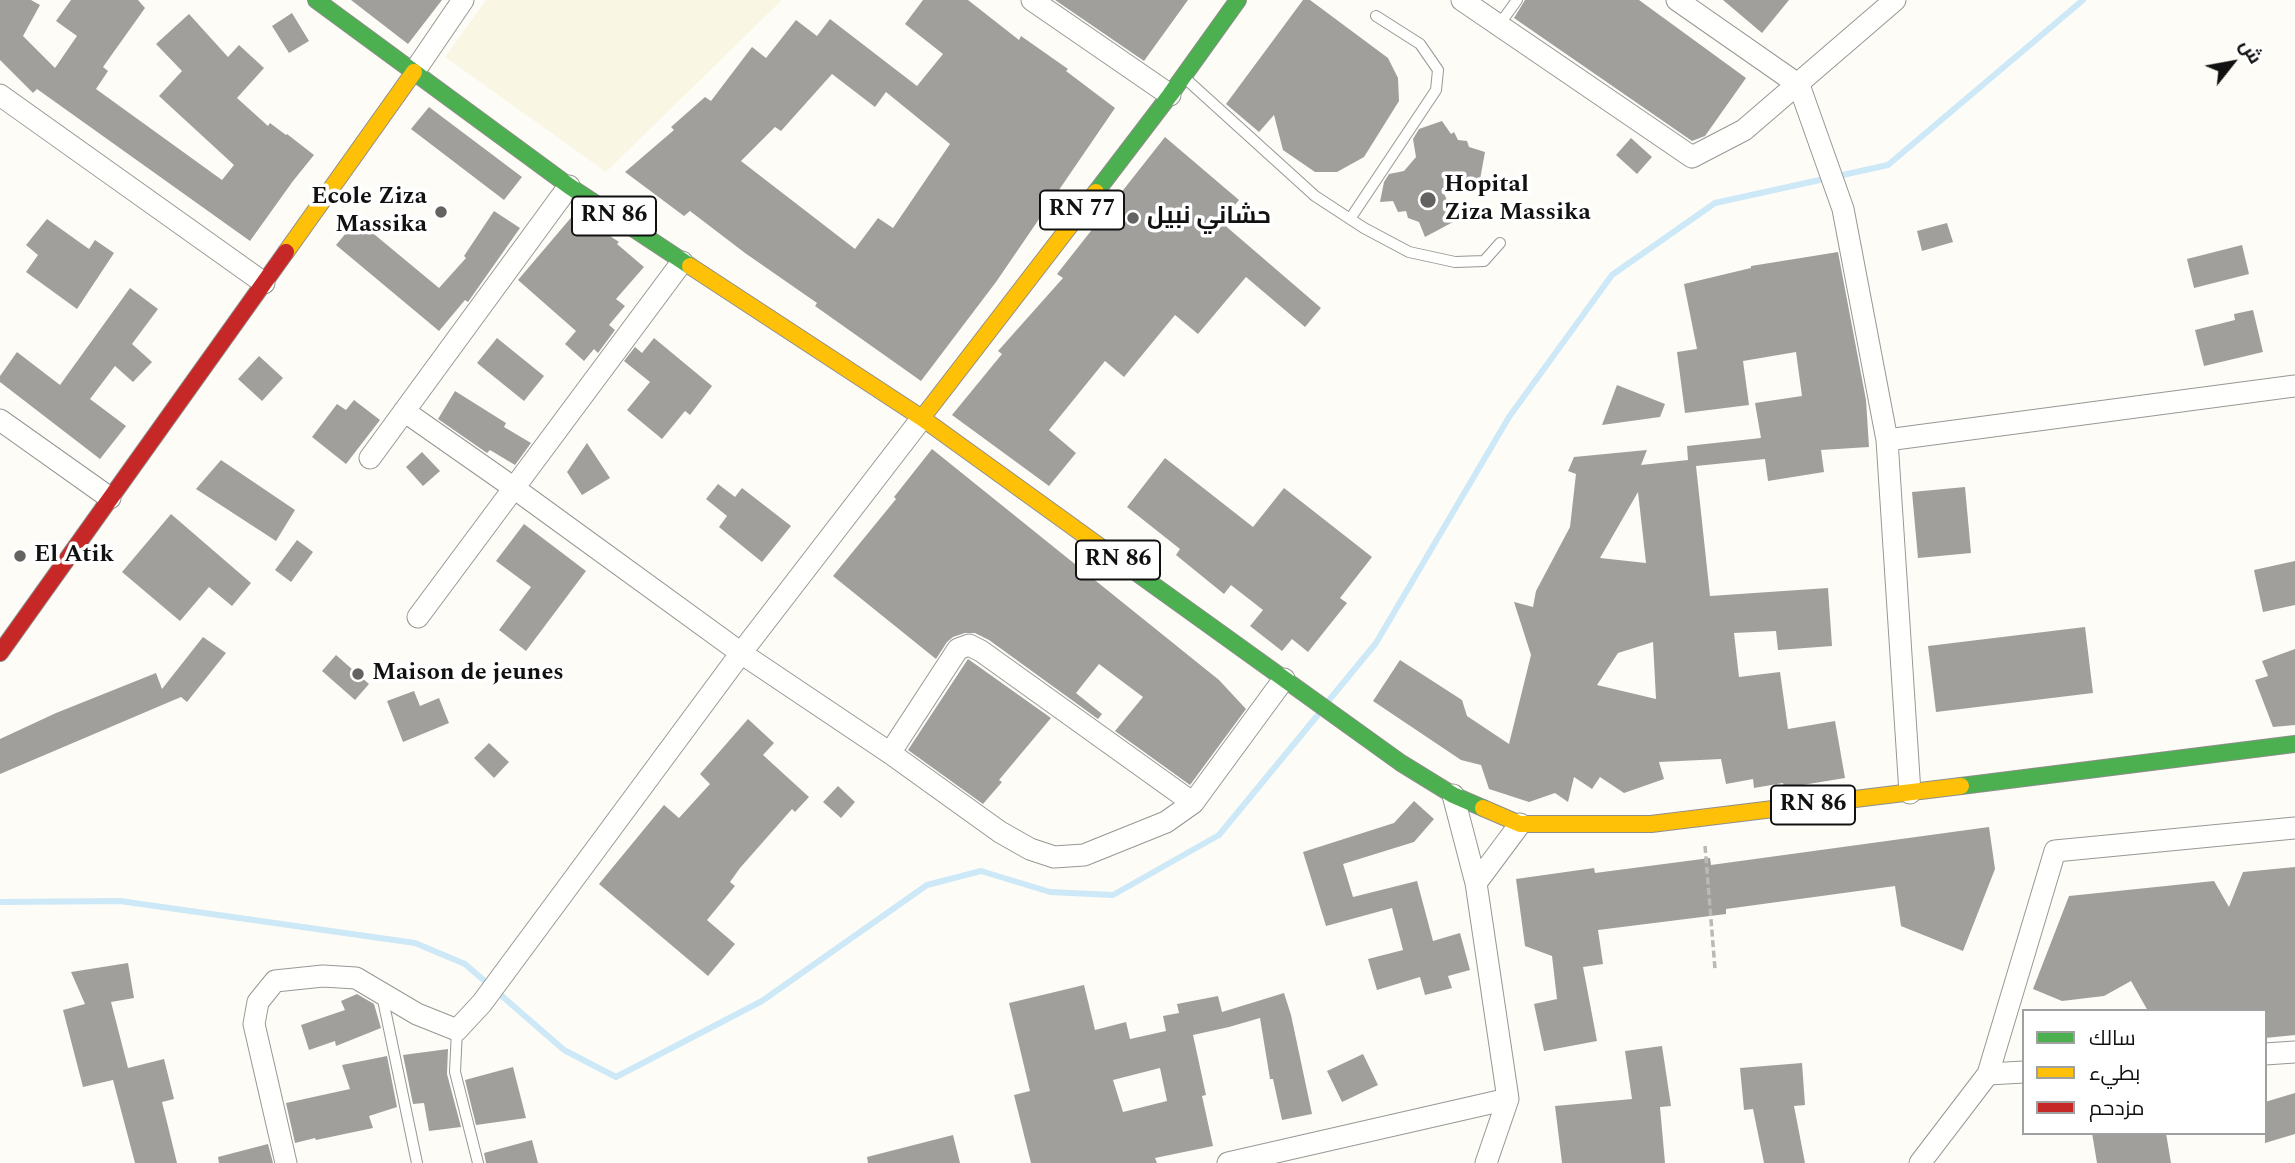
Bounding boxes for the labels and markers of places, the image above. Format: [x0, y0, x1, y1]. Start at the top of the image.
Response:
place label: Hopital Ziza Massika [1444, 172, 1591, 228]
place label: Ecole Ziza Massika [311, 184, 427, 240]
marker: Hopital Ziza Massika [1418, 190, 1438, 210]
marker: Ecole Ziza Massika [433, 204, 449, 220]
place label: حشاني نبيل [1147, 204, 1271, 232]
marker: حشاني نبيل [1125, 210, 1141, 226]
place label: El Atik [34, 542, 114, 570]
marker: El Atik [12, 548, 28, 564]
place label: Maison de jeunes [372, 660, 564, 688]
marker: Maison de jeunes [350, 666, 366, 682]

